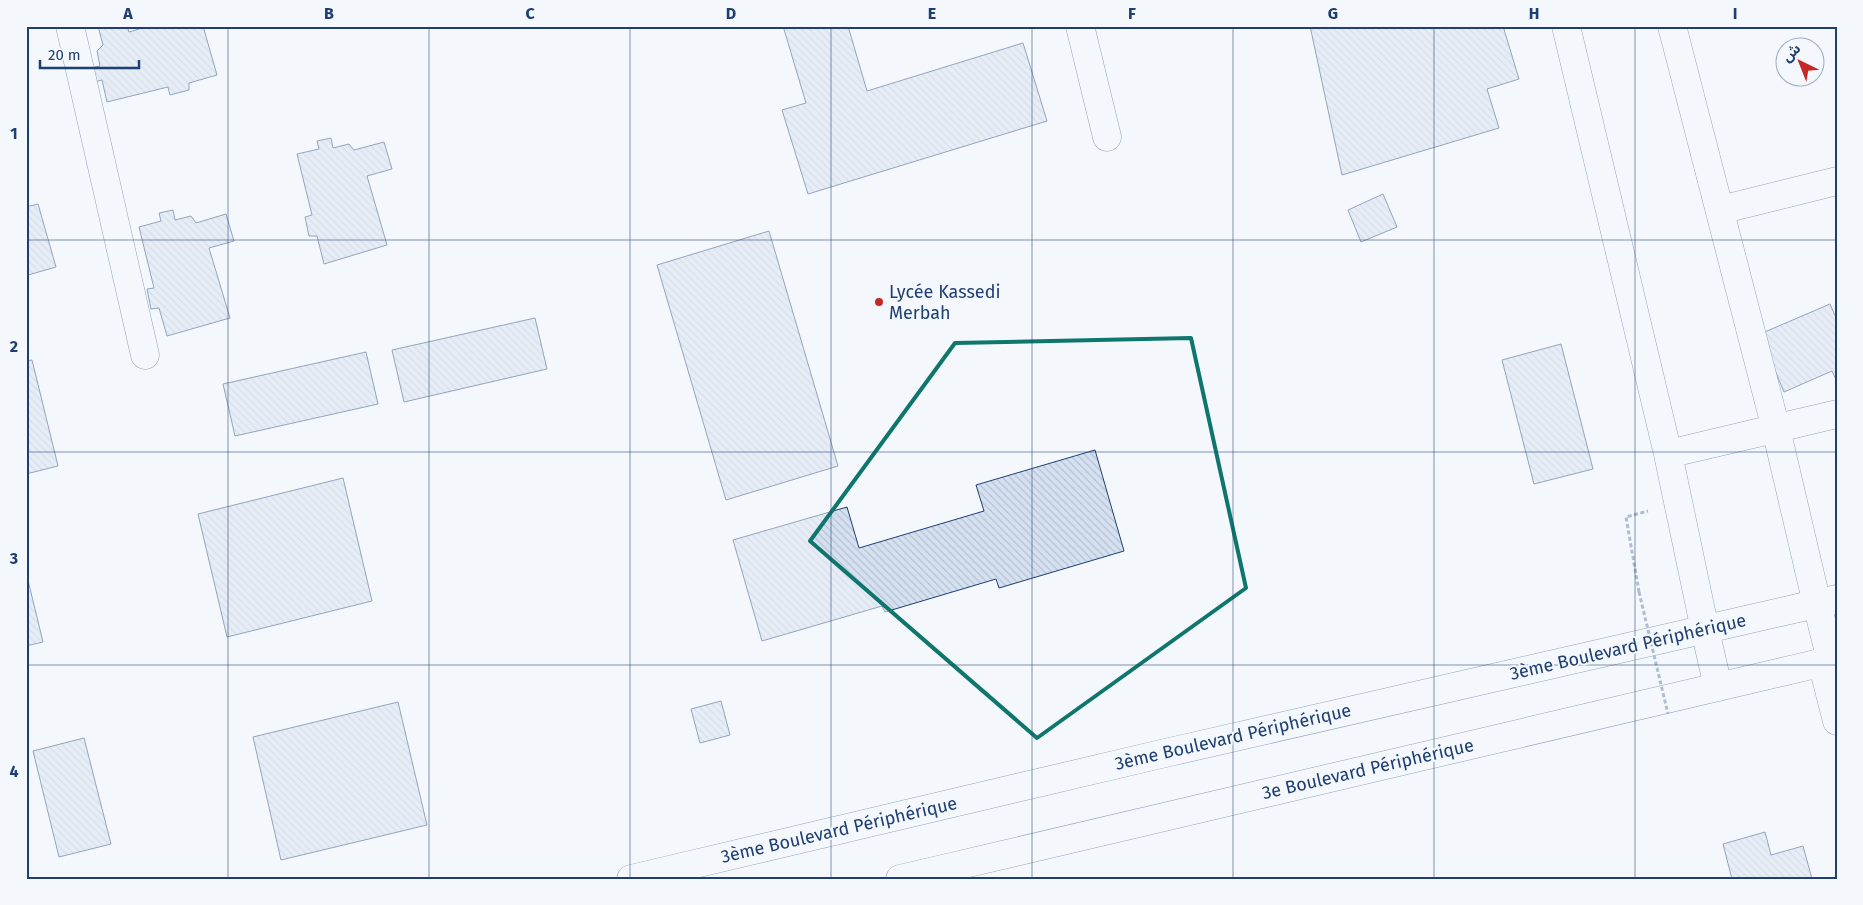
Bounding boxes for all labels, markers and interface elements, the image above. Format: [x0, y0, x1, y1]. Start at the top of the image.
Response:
text: A [122, 4, 133, 23]
text: B [324, 4, 334, 23]
text: C [525, 4, 535, 23]
text: D [726, 4, 736, 23]
text: E [928, 4, 936, 23]
text: F [1128, 4, 1136, 23]
text: G [1328, 4, 1338, 23]
text: H [1529, 4, 1539, 23]
text: I [1733, 4, 1737, 23]
scale bar [40, 38, 139, 70]
north arrow [1776, 38, 1826, 88]
text: ش [1779, 40, 1804, 66]
text: 20 m [48, 46, 81, 64]
text: 1 [10, 124, 18, 143]
place label: Lycée Kassedi Merbah [889, 281, 1001, 324]
marker: Lycée Kassedi Merbah [873, 296, 885, 308]
text: 2 [10, 337, 18, 356]
text: 3 [9, 549, 18, 568]
street label: 3ème Boulevard Périphérique [1508, 609, 1748, 685]
street label: 3ème Boulevard Périphérique [1113, 699, 1353, 775]
street label: 3e Boulevard Périphérique [1260, 734, 1476, 804]
text: 4 [9, 762, 19, 781]
street label: 3ème Boulevard Périphérique [719, 792, 959, 868]

